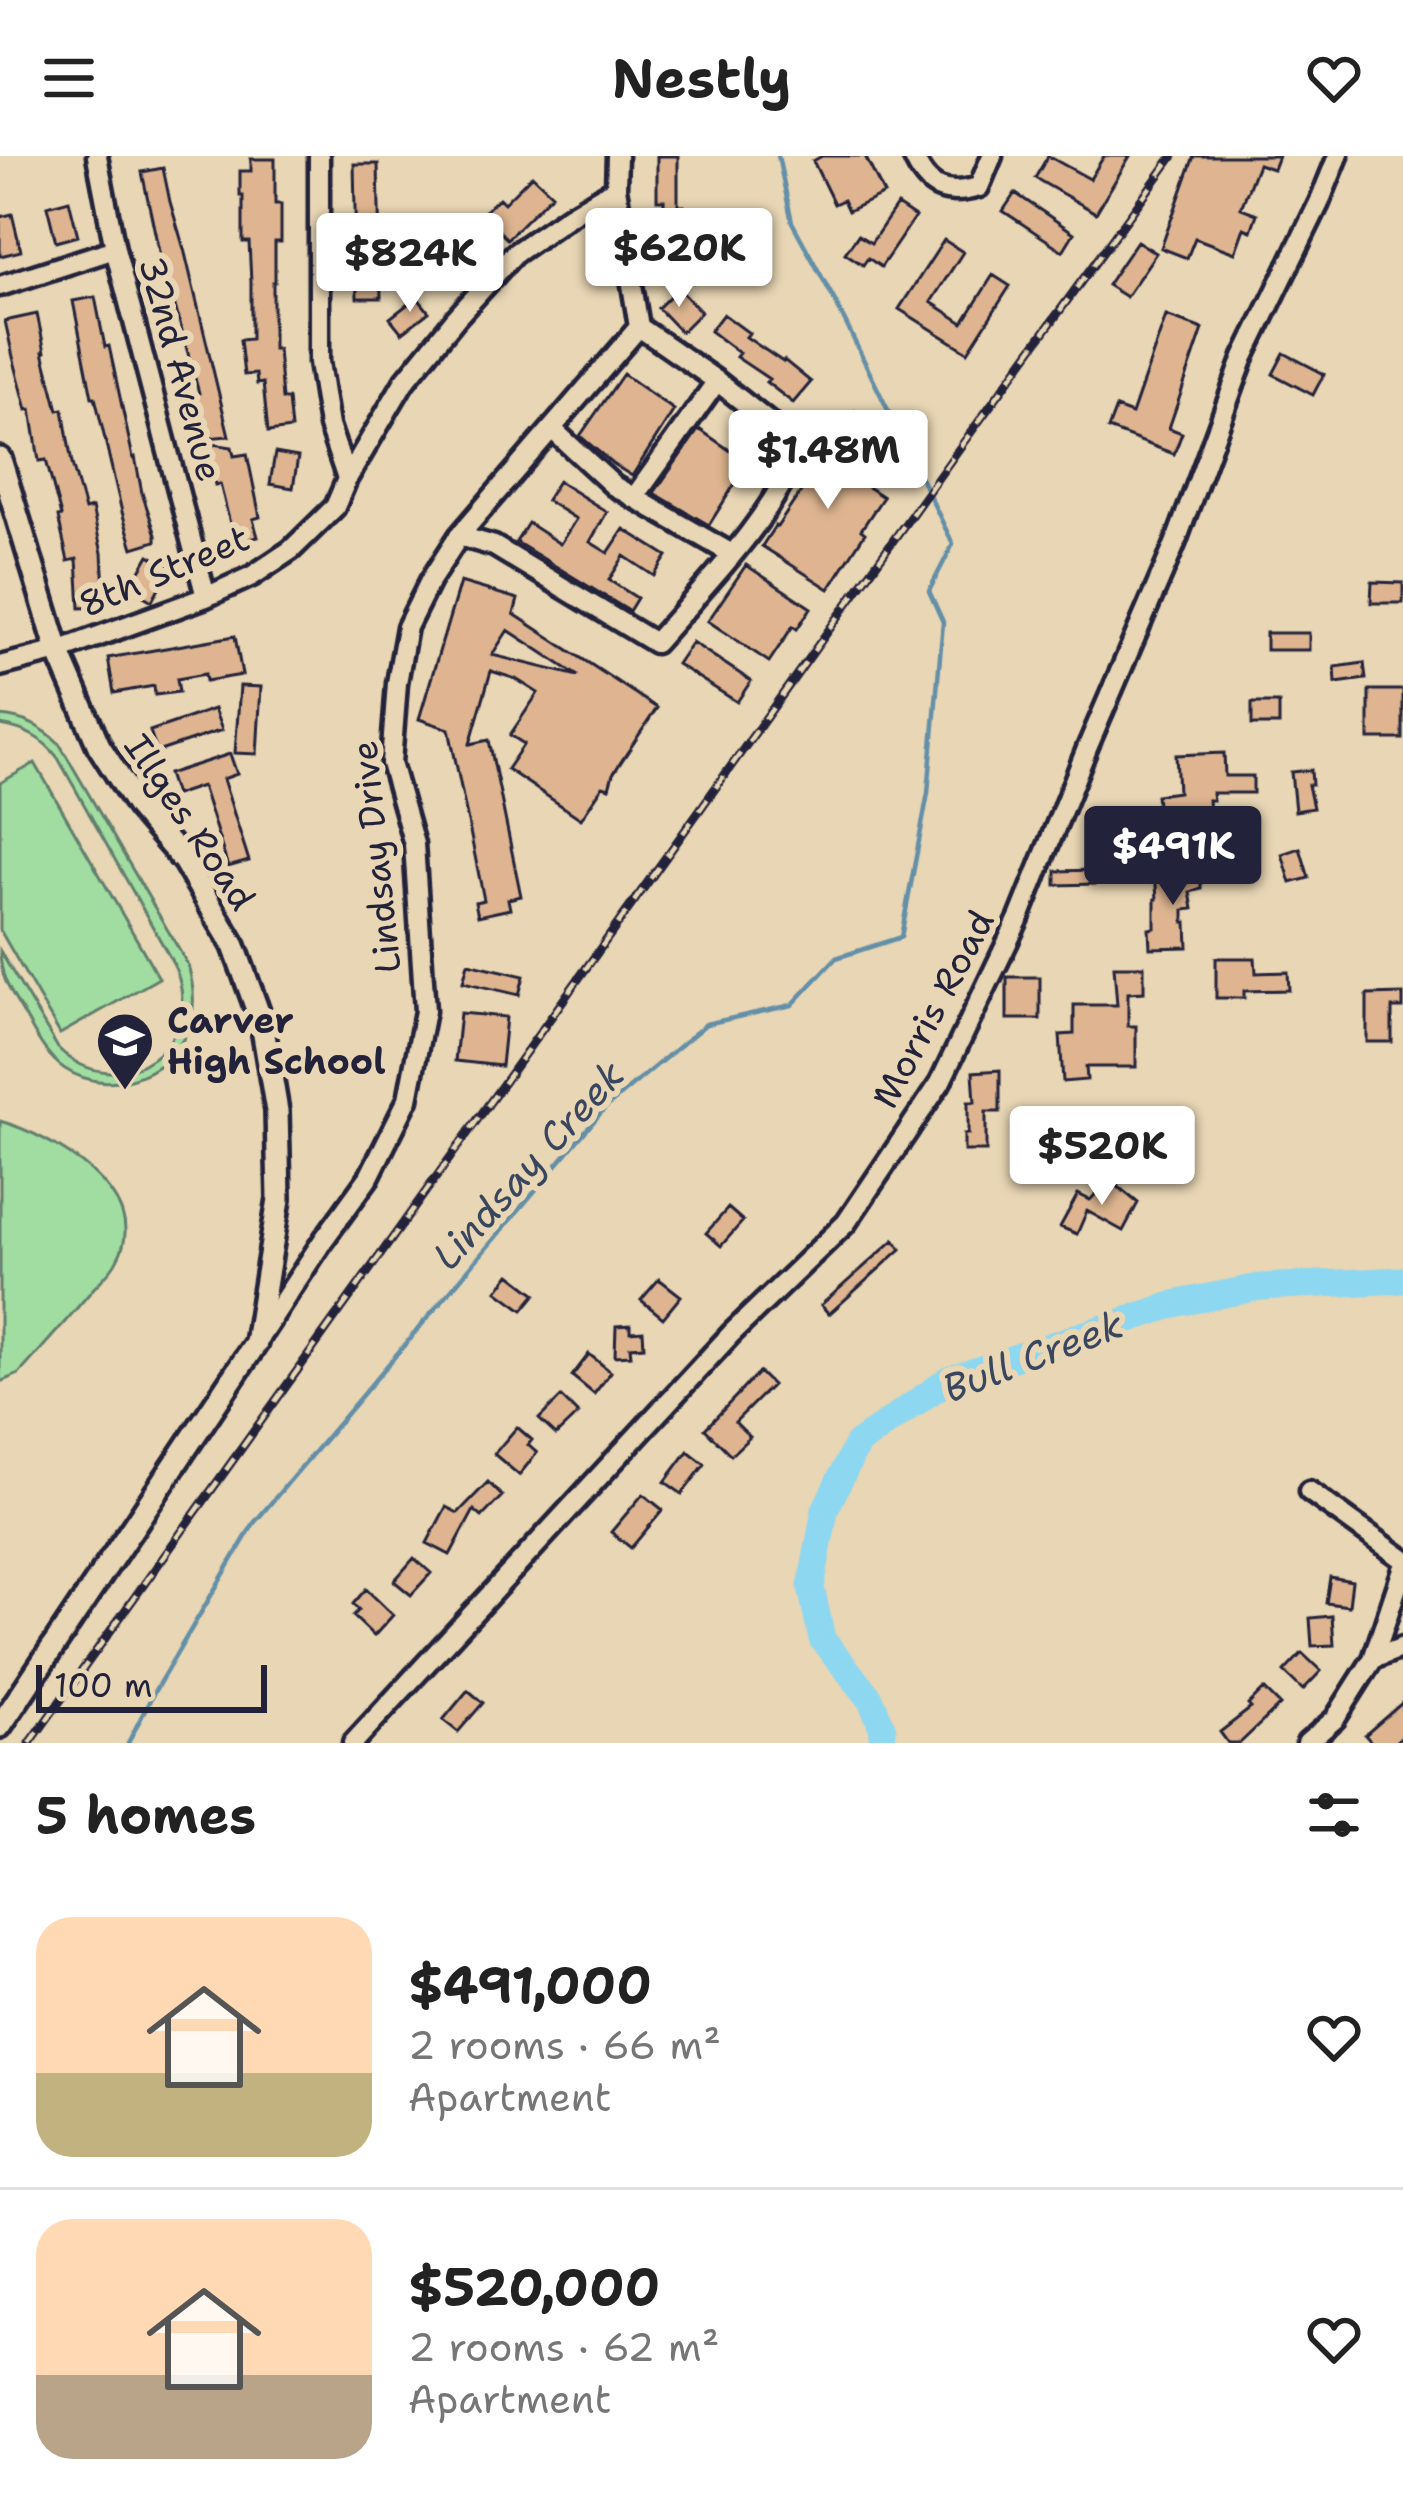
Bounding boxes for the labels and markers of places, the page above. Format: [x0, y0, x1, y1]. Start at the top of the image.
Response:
pin: $620K [595, 208, 763, 310]
pin: $824K [326, 213, 494, 315]
pin: $1.48M [730, 410, 926, 512]
pin: $491K [1089, 806, 1257, 908]
place label: Carver High School [167, 996, 386, 1086]
school or university icon: Carver High School [94, 1010, 156, 1092]
pin: $520K [1018, 1106, 1186, 1208]

